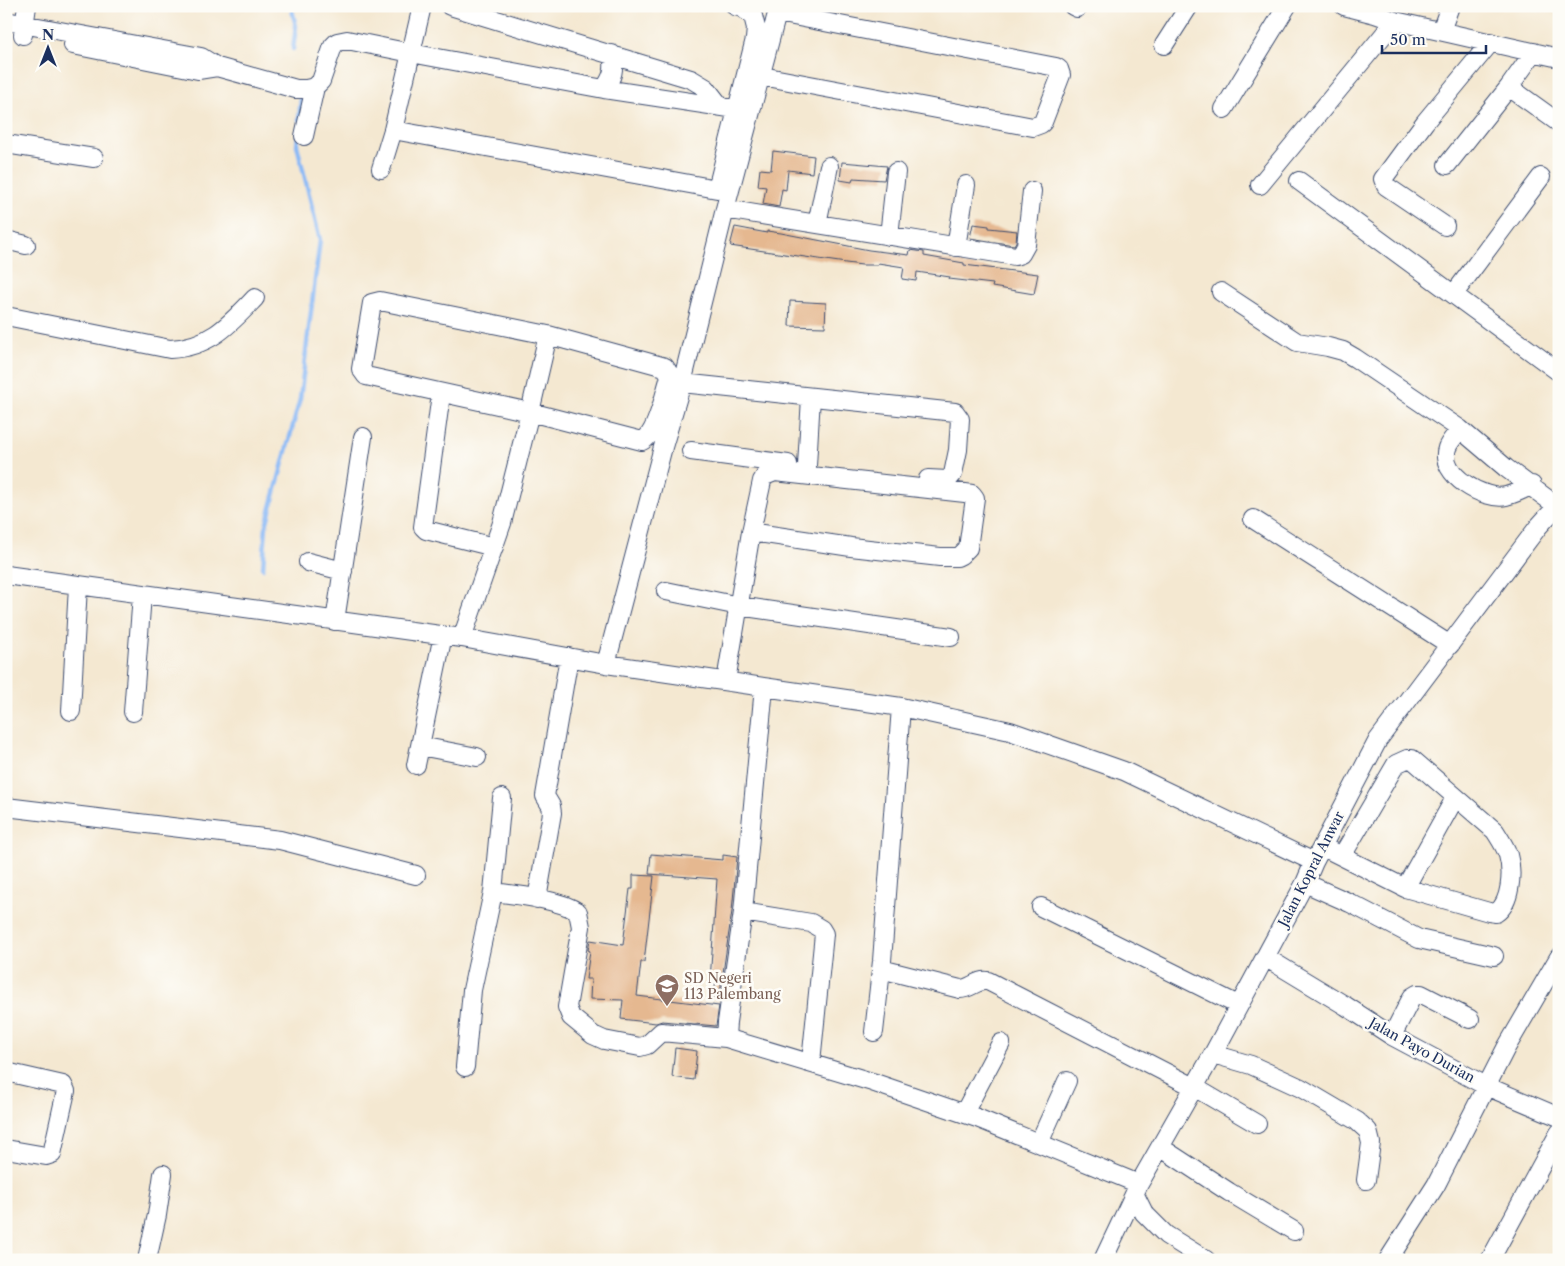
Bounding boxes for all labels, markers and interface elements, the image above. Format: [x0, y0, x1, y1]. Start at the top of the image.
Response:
north arrow [22, 22, 72, 72]
scale bar [1382, 22, 1486, 54]
text: N [42, 26, 54, 44]
text: 50 m [1390, 30, 1426, 49]
street label: Jalan Kopral Anwar [1273, 808, 1348, 932]
place label: SD Negeri 113 Palembang [684, 969, 781, 1003]
school or university icon: SD Negeri 113 Palembang [654, 973, 680, 1007]
street label: Jalan Payo Durian [1364, 1012, 1478, 1087]

